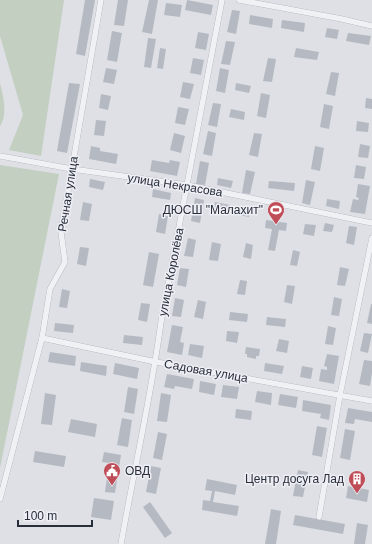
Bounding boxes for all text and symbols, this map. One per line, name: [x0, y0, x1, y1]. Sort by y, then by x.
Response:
street label: Речная улица: [55, 155, 81, 233]
street label: улица Некрасова: [127, 171, 224, 199]
sports icon: ДЮСШ "Малахит": [266, 200, 286, 225]
place label: ДЮСШ "Малахит": [163, 203, 263, 217]
street label: улица Королёва: [156, 226, 186, 317]
street label: Садовая улица: [163, 357, 249, 385]
public building icon: ОВД: [102, 461, 122, 486]
place label: ОВД: [125, 464, 150, 478]
building icon: Центр досуга Лад: [347, 469, 367, 494]
place label: Центр досуга Лад: [245, 472, 344, 486]
scale bar: [18, 502, 92, 528]
text: 100 m: [24, 509, 57, 523]

